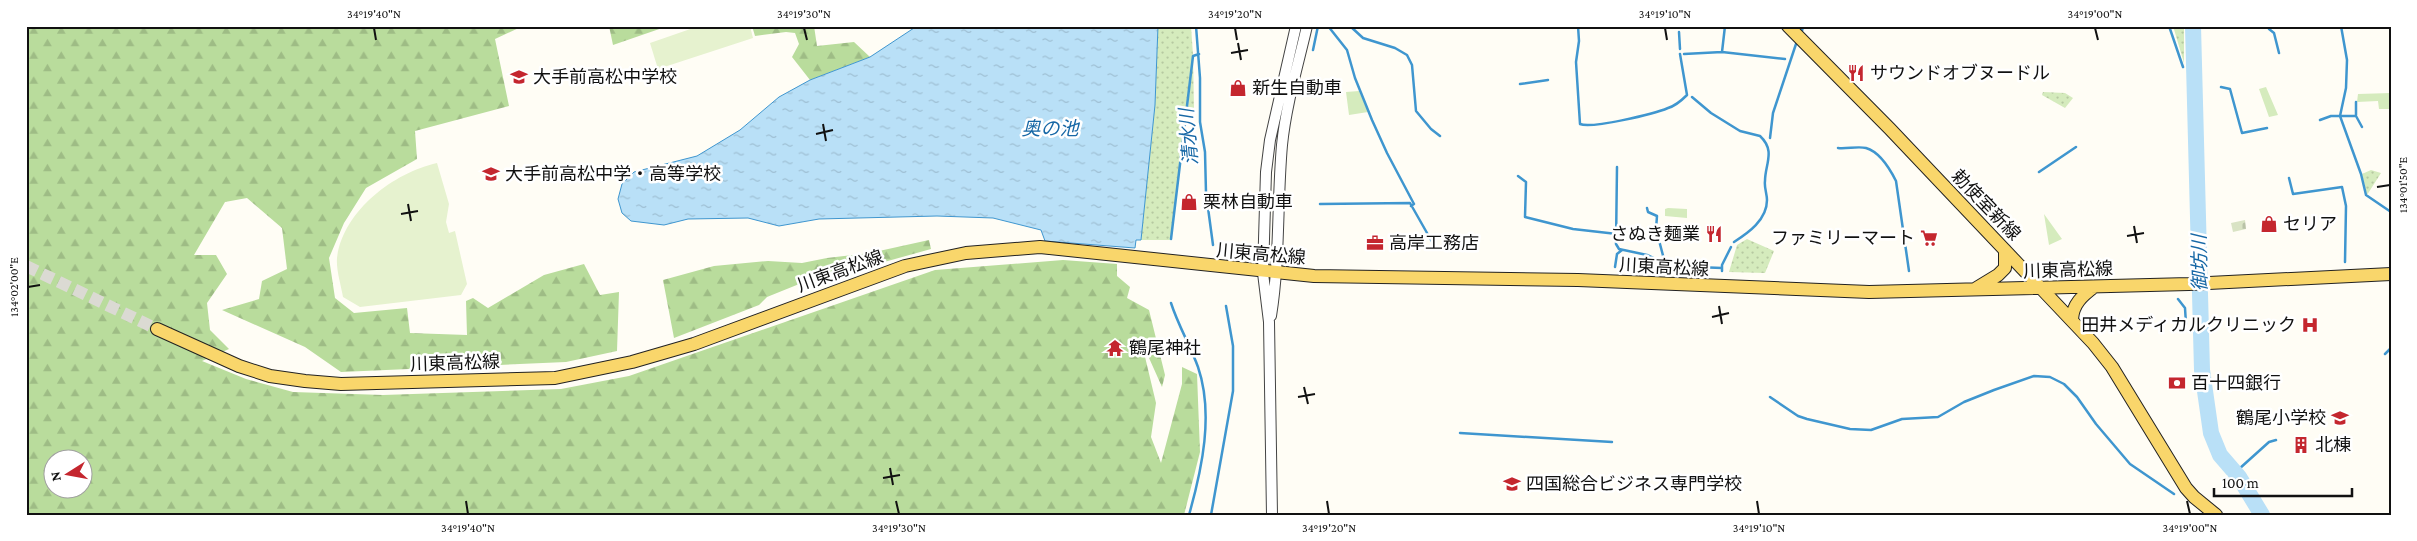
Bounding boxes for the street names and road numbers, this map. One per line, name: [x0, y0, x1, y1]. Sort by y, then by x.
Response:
street label: 勅使室新線: [1947, 165, 2024, 244]
street label: 川東高松線: [1215, 240, 1307, 268]
street label: 川東高松線: [794, 246, 886, 296]
street label: 川東高松線: [1619, 255, 1709, 279]
street label: 川東高松線: [2023, 258, 2113, 282]
street label: 川東高松線: [410, 351, 500, 375]

